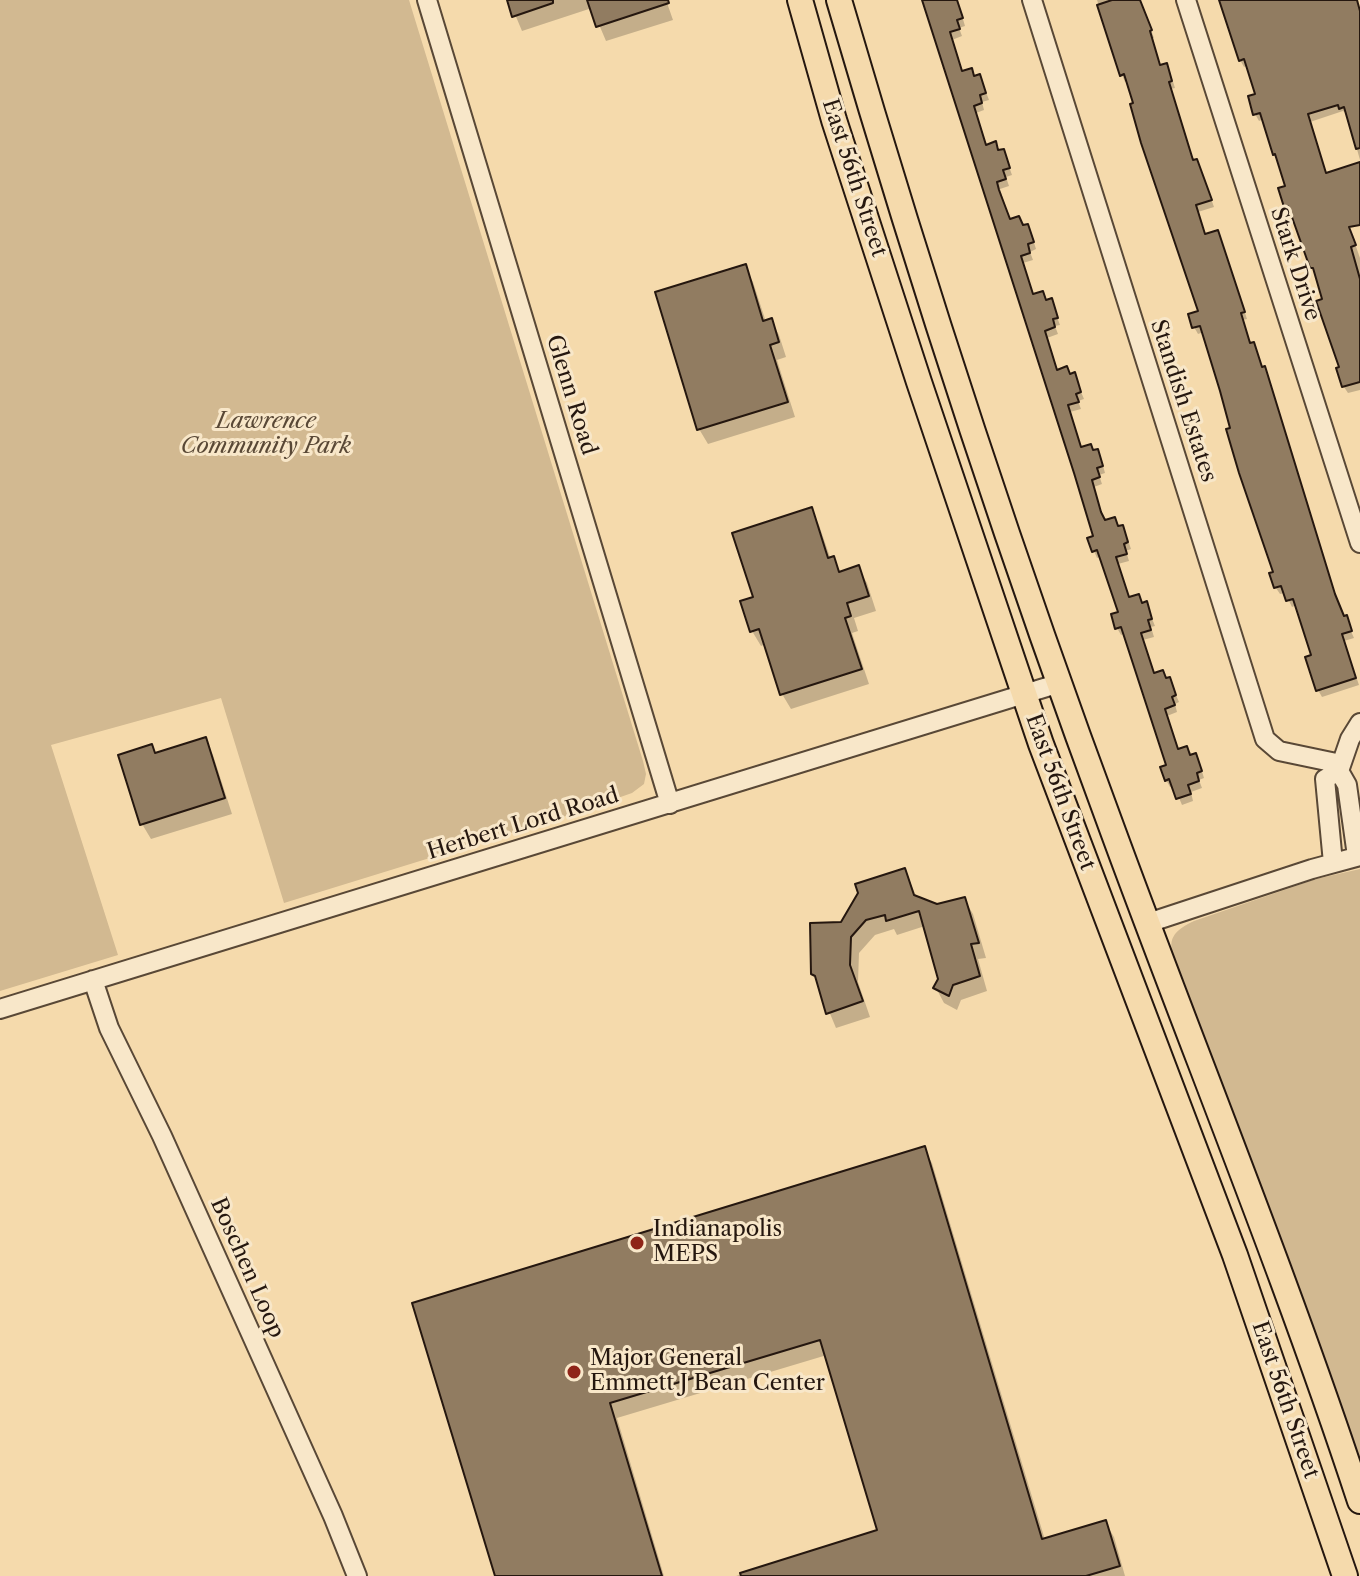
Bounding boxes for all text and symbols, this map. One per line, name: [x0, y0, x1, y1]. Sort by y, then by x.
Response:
street label: East 56th Street: [816, 96, 892, 260]
street label: Stark Drive: [1264, 204, 1326, 324]
street label: Standish Estates: [1144, 316, 1222, 486]
street label: Glenn Road: [540, 332, 602, 458]
park label: Lawrence Community Park: [181, 409, 351, 460]
street label: East 56th Street: [1019, 710, 1101, 874]
street label: Herbert Lord Road: [424, 782, 622, 866]
street label: Boschen Loop: [204, 1194, 290, 1342]
place label: Indianapolis MEPS: [653, 1217, 782, 1268]
marker: Indianapolis MEPS: [628, 1234, 646, 1252]
street label: East 56th Street: [1246, 1318, 1324, 1482]
place label: Major General Emmett J Bean Center: [590, 1346, 825, 1398]
marker: Major General Emmett J Bean Center: [565, 1363, 583, 1381]

